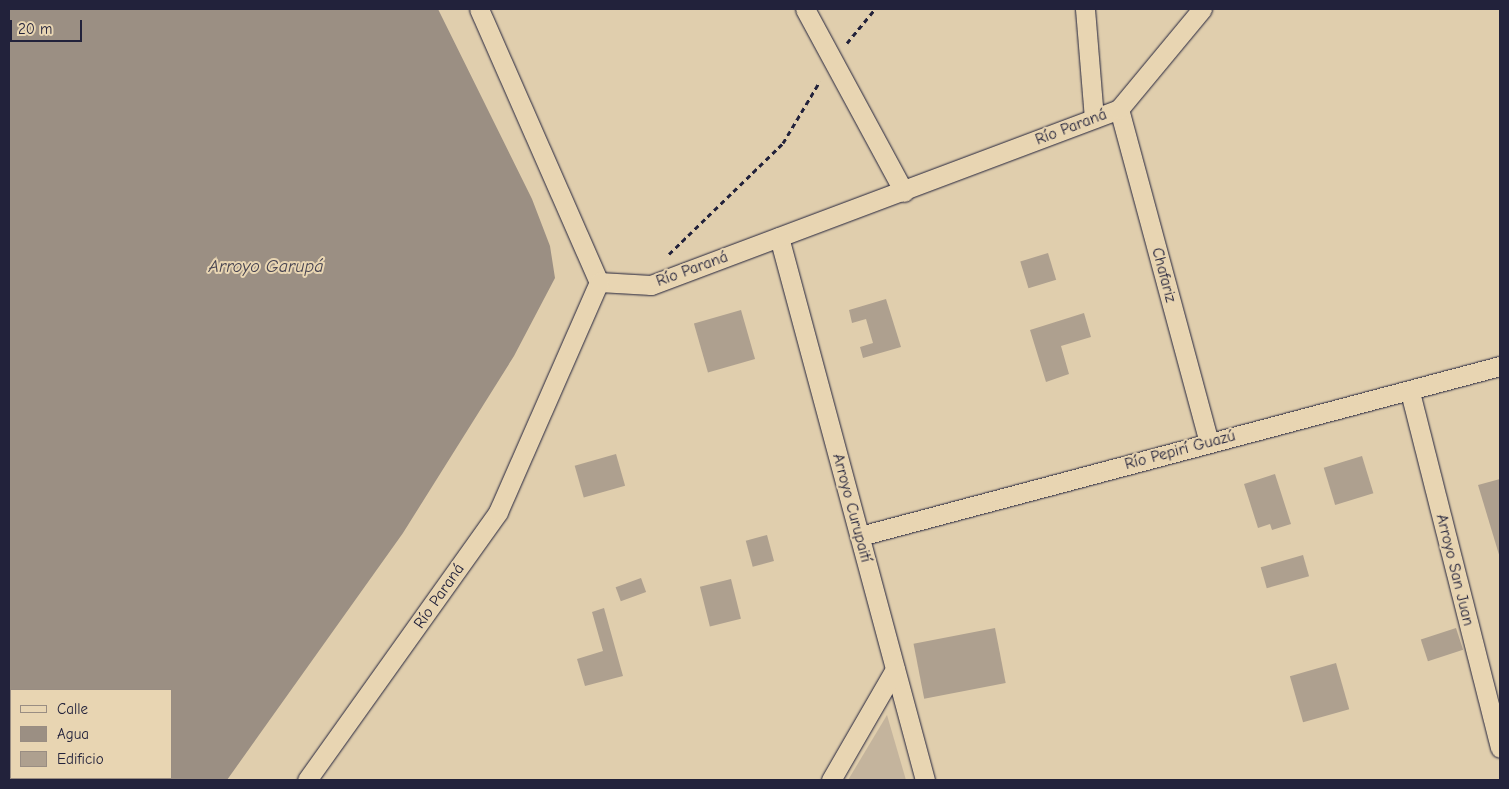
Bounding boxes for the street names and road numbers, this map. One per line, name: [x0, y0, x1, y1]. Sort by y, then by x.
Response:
street label: Río Paraná: [1033, 105, 1109, 149]
street label: Chafariz: [1147, 245, 1181, 305]
street label: Río Paraná: [654, 247, 730, 291]
street label: Río Pepirí Guazú: [1123, 426, 1237, 474]
street label: Arroyo Curupaití: [828, 451, 876, 565]
street label: Arroyo San Juan: [1432, 512, 1478, 628]
street label: Río Paraná: [410, 560, 468, 632]

